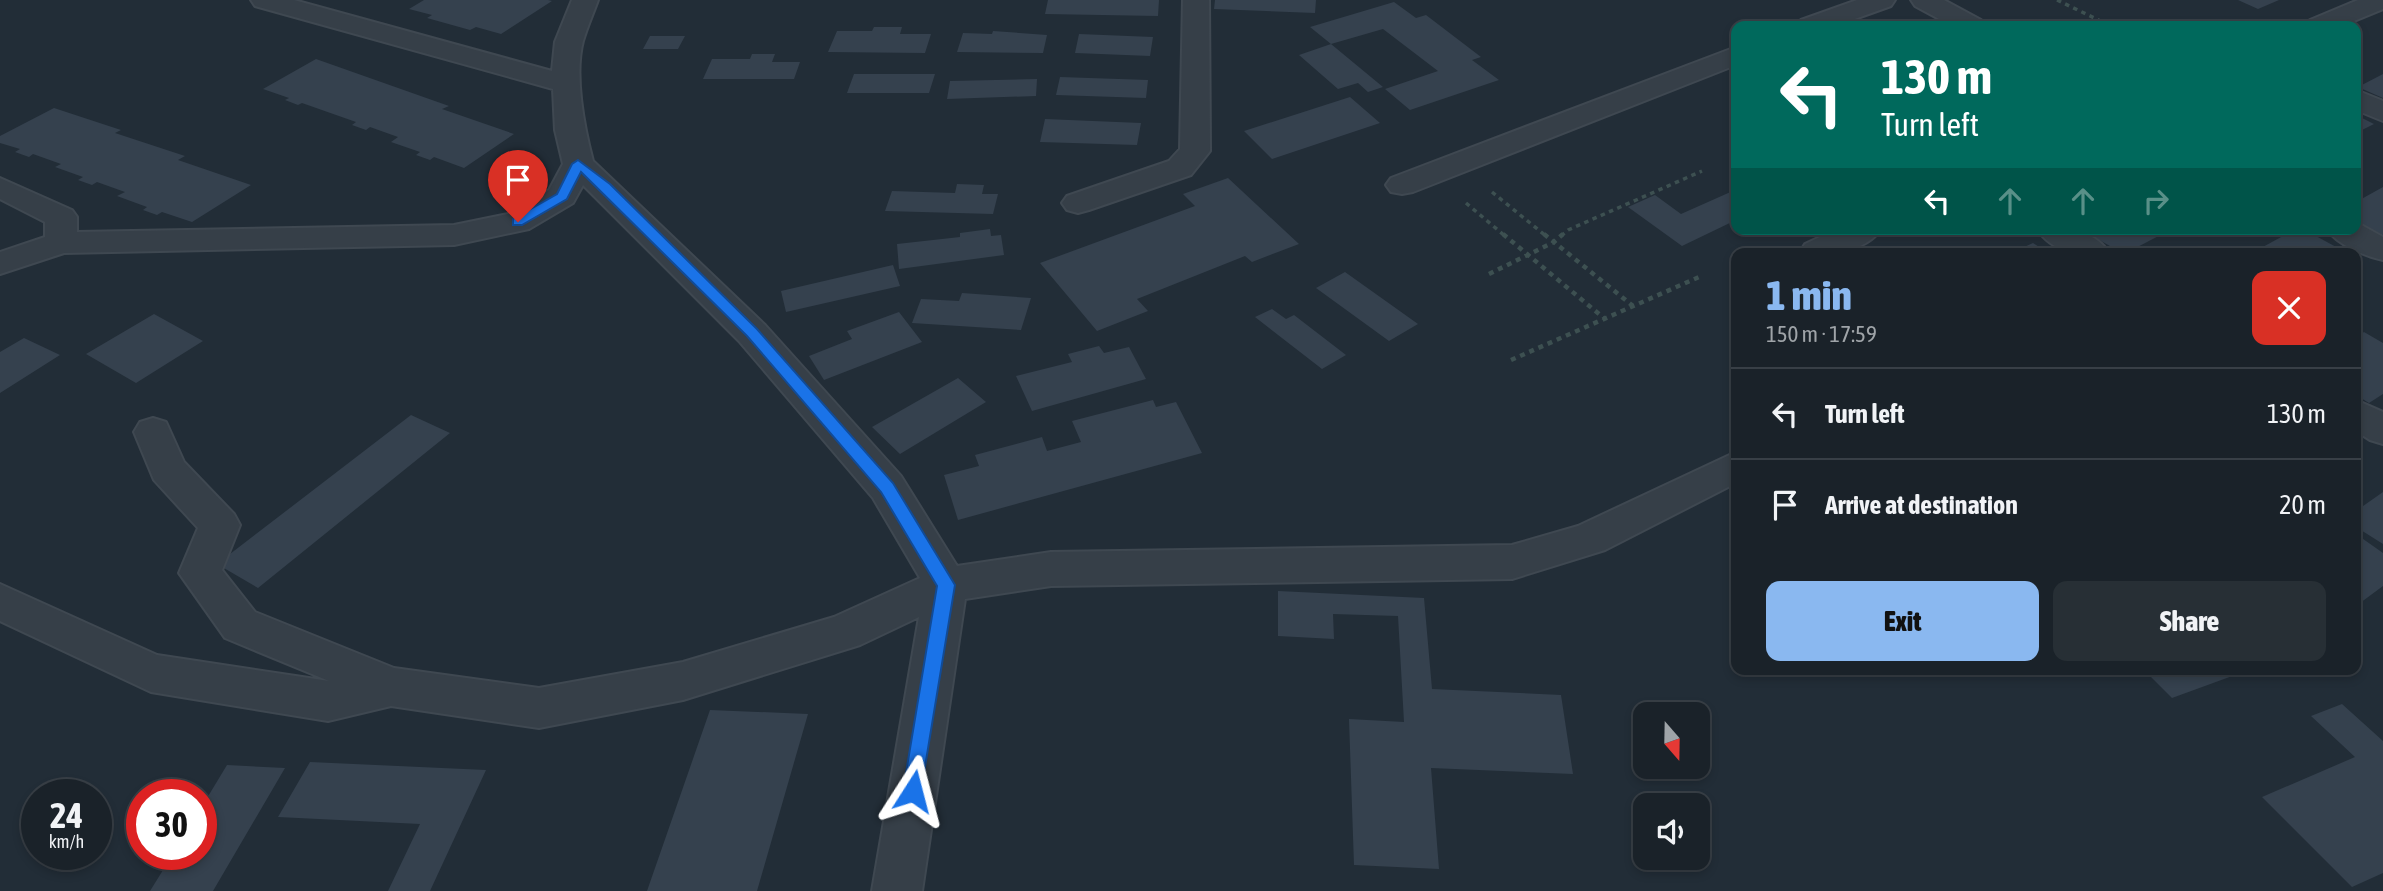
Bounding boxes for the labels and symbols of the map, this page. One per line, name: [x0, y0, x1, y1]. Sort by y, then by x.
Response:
pin: [488, 150, 548, 222]
north arrow: [1633, 702, 1710, 779]
position arrow: [876, 754, 950, 828]
speed limit sign: 30: [126, 779, 217, 870]

